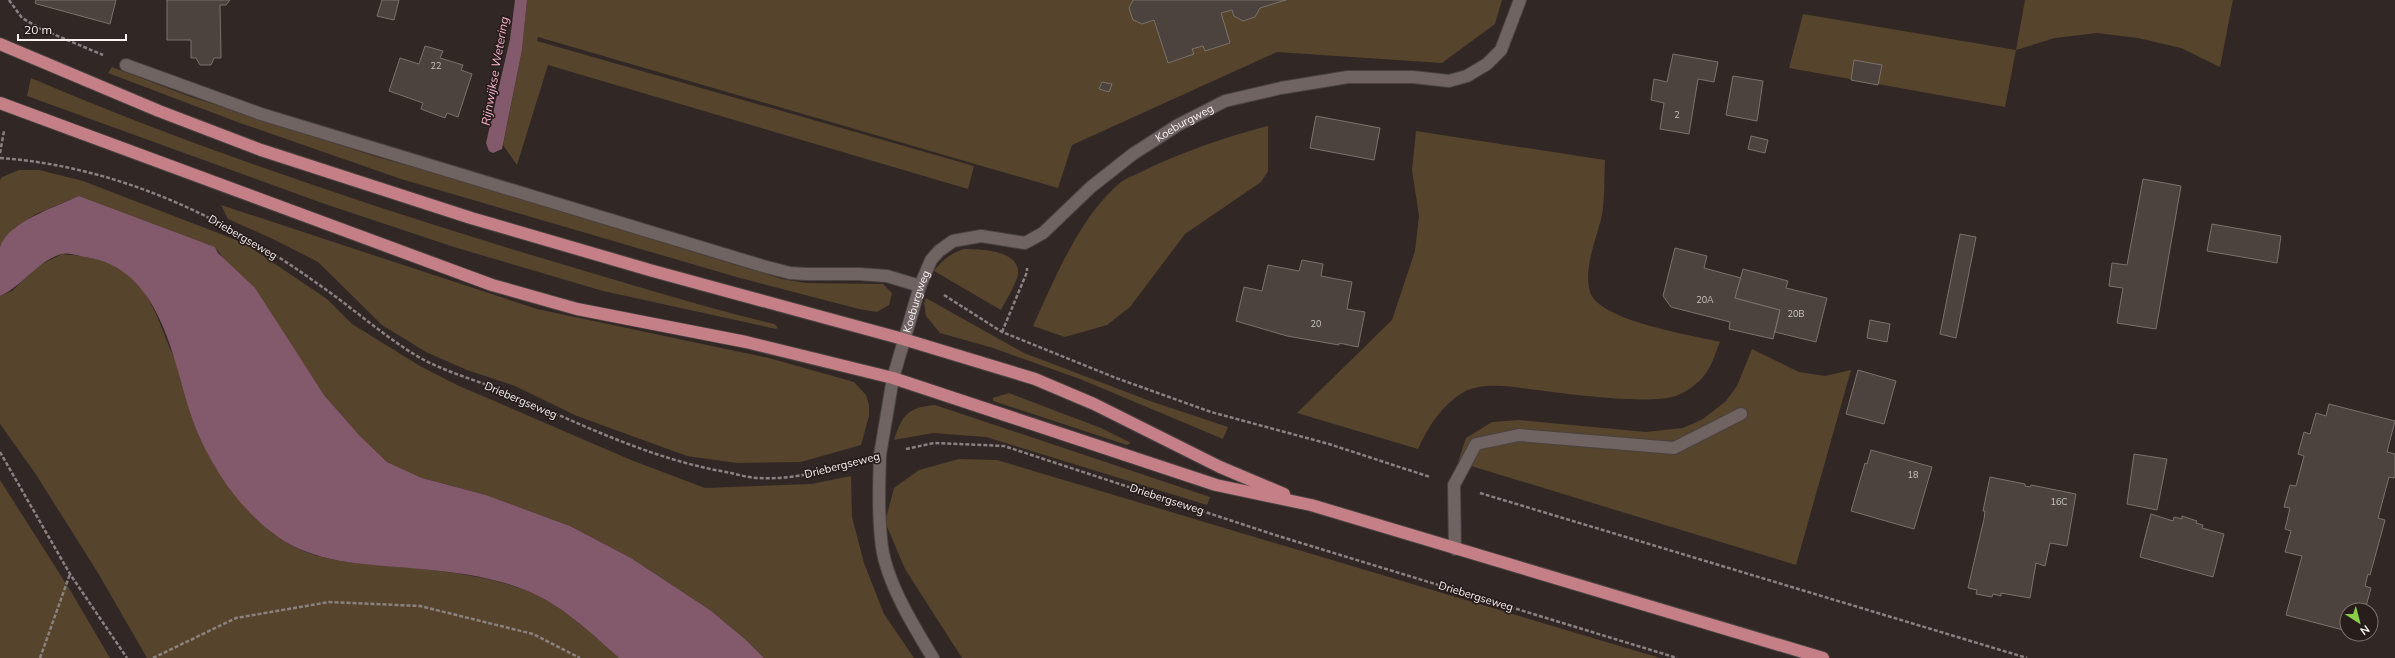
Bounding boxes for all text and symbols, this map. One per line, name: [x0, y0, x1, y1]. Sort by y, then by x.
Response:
water label: Rijnwijkse Wetering: [478, 15, 511, 126]
scale bar: [18, 16, 126, 42]
text: 20 m: [24, 22, 52, 37]
house number: 22: [431, 60, 441, 71]
street label: Koeburgweg: [1152, 101, 1216, 145]
house number: 2: [1674, 109, 1680, 120]
street label: Driebergseweg: [206, 212, 280, 262]
street label: Koeburgweg: [900, 268, 933, 334]
house number: 20A: [1696, 294, 1714, 305]
house number: 20B: [1788, 308, 1804, 319]
house number: 20: [1311, 318, 1321, 329]
street label: Driebergseweg: [483, 378, 559, 422]
street label: Driebergseweg: [803, 449, 881, 481]
house number: 18: [1908, 469, 1918, 480]
street label: Driebergseweg: [1128, 480, 1206, 518]
house number: 16C: [2051, 496, 2067, 507]
street label: Driebergseweg: [1437, 578, 1515, 614]
north arrow: [2339, 602, 2379, 642]
text: N: [2357, 622, 2372, 638]

